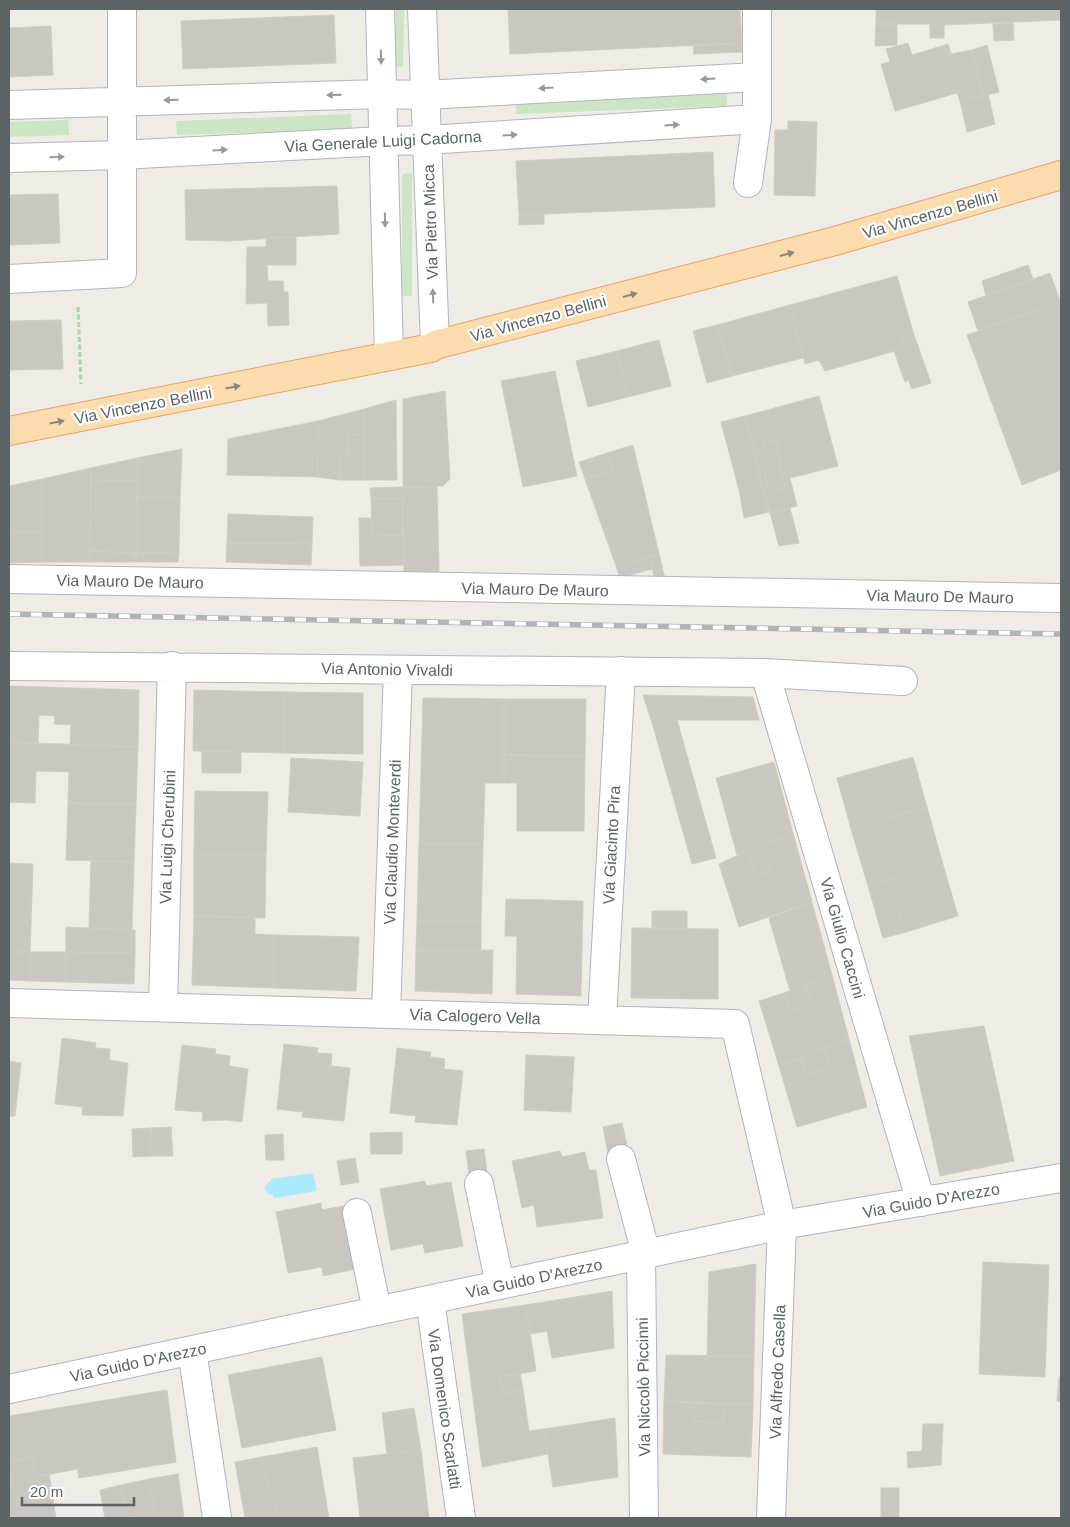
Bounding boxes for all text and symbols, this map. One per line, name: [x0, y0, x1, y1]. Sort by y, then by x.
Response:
one-way arrow: [378, 50, 386, 66]
one-way arrow: [700, 76, 716, 84]
one-way arrow: [538, 85, 554, 93]
one-way arrow: [325, 92, 341, 100]
one-way arrow: [163, 96, 179, 104]
one-way arrow: [665, 120, 681, 128]
street label: Via Generale Luigi Cadorna: [284, 128, 482, 155]
one-way arrow: [502, 131, 518, 139]
one-way arrow: [212, 145, 228, 153]
one-way arrow: [50, 152, 66, 160]
street label: Via Pietro Micca: [420, 164, 441, 280]
street label: Via Vincenzo Bellini: [861, 187, 1000, 242]
one-way arrow: [382, 212, 390, 228]
one-way arrow: [779, 249, 794, 257]
one-way arrow: [428, 288, 436, 304]
one-way arrow: [622, 290, 637, 298]
street label: Via Vincenzo Bellini: [468, 292, 608, 345]
one-way arrow: [226, 383, 241, 391]
street label: Via Vincenzo Bellini: [73, 384, 213, 427]
one-way arrow: [49, 418, 64, 426]
street label: Via Mauro De Mauro: [56, 572, 204, 591]
street label: Via Mauro De Mauro: [461, 580, 609, 599]
street label: Via Mauro De Mauro: [866, 587, 1014, 606]
street label: Via Antonio Vivaldi: [321, 660, 453, 679]
street label: Via Claudio Monteverdi: [381, 759, 404, 925]
street label: Via Luigi Cherubini: [157, 770, 178, 904]
street label: Via Giacinto Pira: [600, 785, 623, 905]
street label: Via Giulio Caccini: [817, 876, 868, 1001]
street label: Via Calogero Vella: [409, 1006, 541, 1027]
street label: Via Guido D'Arezzo: [861, 1180, 1001, 1221]
street label: Via Guido D'Arezzo: [464, 1256, 604, 1301]
street label: Via Alfredo Casella: [767, 1304, 788, 1440]
street label: Via Niccolò Piccinni: [634, 1317, 653, 1457]
street label: Via Domenico Scarlatti: [425, 1328, 464, 1490]
street label: Via Guido D'Arezzo: [68, 1340, 208, 1385]
scale bar: [22, 1474, 135, 1506]
text: 20 m: [30, 1483, 63, 1500]

